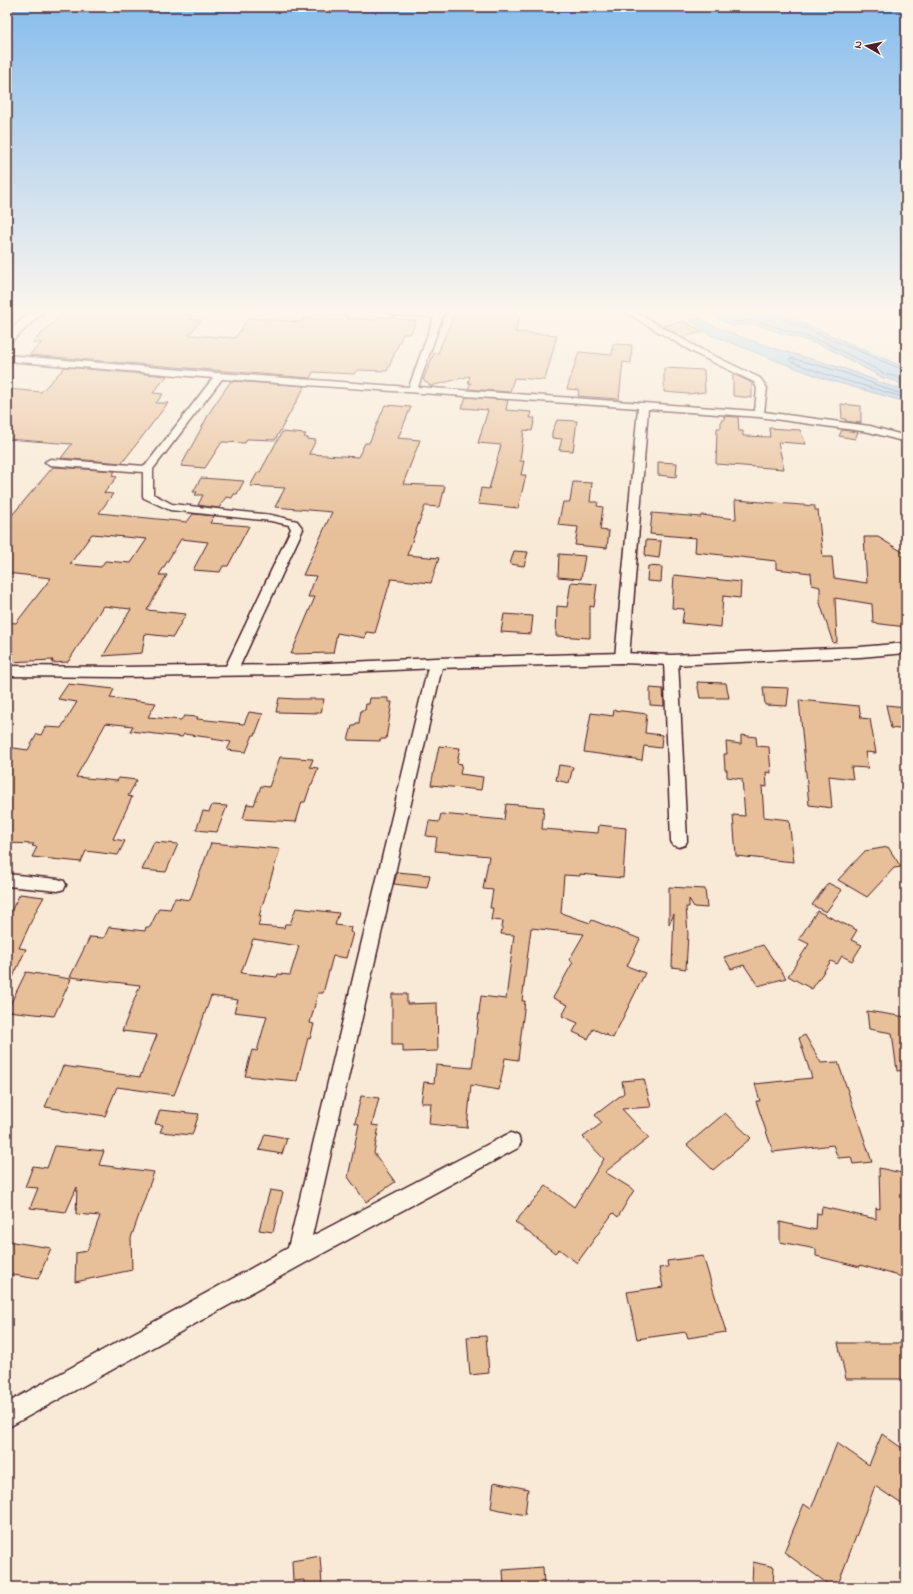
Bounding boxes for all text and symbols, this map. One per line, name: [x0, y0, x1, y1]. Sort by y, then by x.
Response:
north arrow: [847, 26, 887, 66]
text: N: [850, 40, 867, 50]

